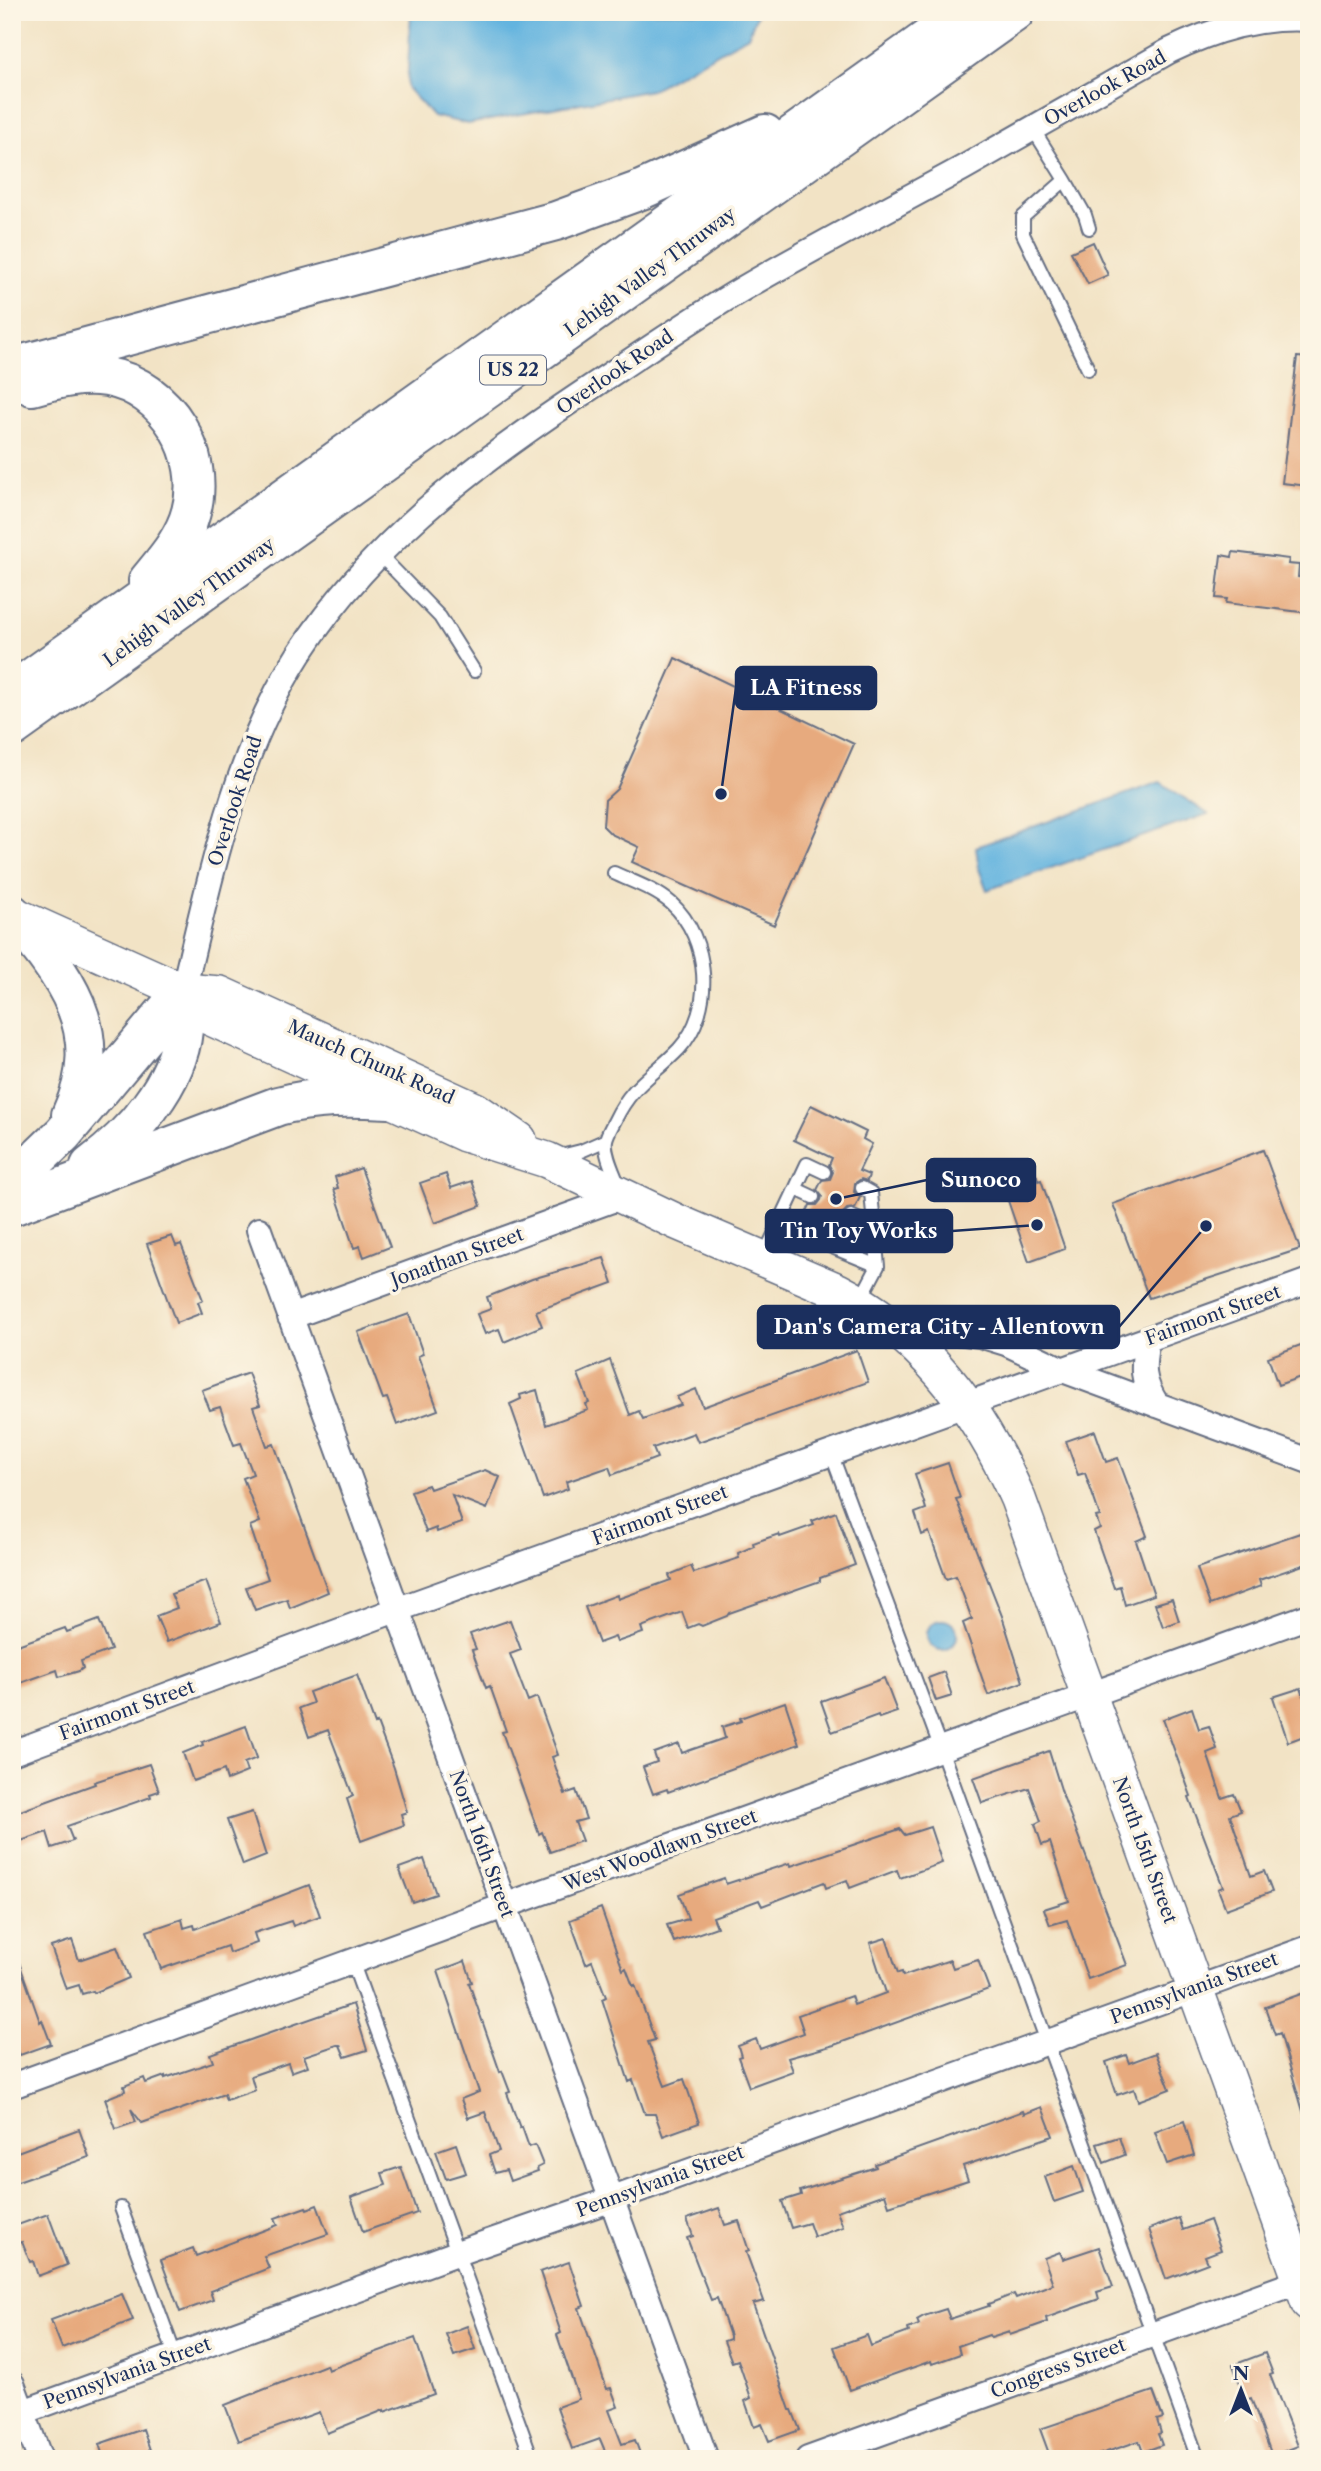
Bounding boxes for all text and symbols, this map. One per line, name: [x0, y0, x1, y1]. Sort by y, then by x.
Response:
street label: Overlook Road: [1040, 45, 1170, 131]
street label: Lehigh Valley Thruway: [560, 202, 740, 342]
street label: Overlook Road: [552, 324, 678, 419]
road number: US 22: [480, 356, 546, 384]
street label: Lehigh Valley Thruway: [99, 532, 279, 672]
callout: LA Fitness: [736, 667, 876, 709]
text: LA Fitness: [750, 675, 862, 700]
street label: Overlook Road: [203, 732, 267, 869]
street label: Mauch Chunk Road: [284, 1015, 459, 1109]
callout: Sunoco: [927, 1159, 1035, 1201]
text: Sunoco: [941, 1167, 1021, 1192]
callout: Tin Toy Works: [766, 1210, 952, 1252]
text: Tin Toy Works: [781, 1218, 937, 1243]
street label: Jonathan Street: [385, 1222, 527, 1293]
street label: Fairmont Street: [1142, 1280, 1284, 1350]
callout: Dan's Camera City - Allentown: [758, 1306, 1119, 1348]
text: Dan's Camera City - Allentown: [773, 1314, 1105, 1339]
street label: Fairmont Street: [589, 1480, 731, 1550]
street label: Fairmont Street: [56, 1675, 198, 1745]
street label: North 16th Street: [445, 1767, 519, 1921]
street label: North 15th Street: [1108, 1774, 1182, 1927]
street label: West Woodlawn Street: [559, 1804, 760, 1896]
street label: Pennsylvania Street: [1107, 1947, 1281, 2029]
street label: Pennsylvania Street: [573, 2140, 747, 2222]
street label: Pennsylvania Street: [40, 2332, 214, 2414]
street label: Congress Street: [987, 2333, 1129, 2403]
north arrow: [1206, 2356, 1276, 2426]
text: N: [1233, 2362, 1249, 2385]

